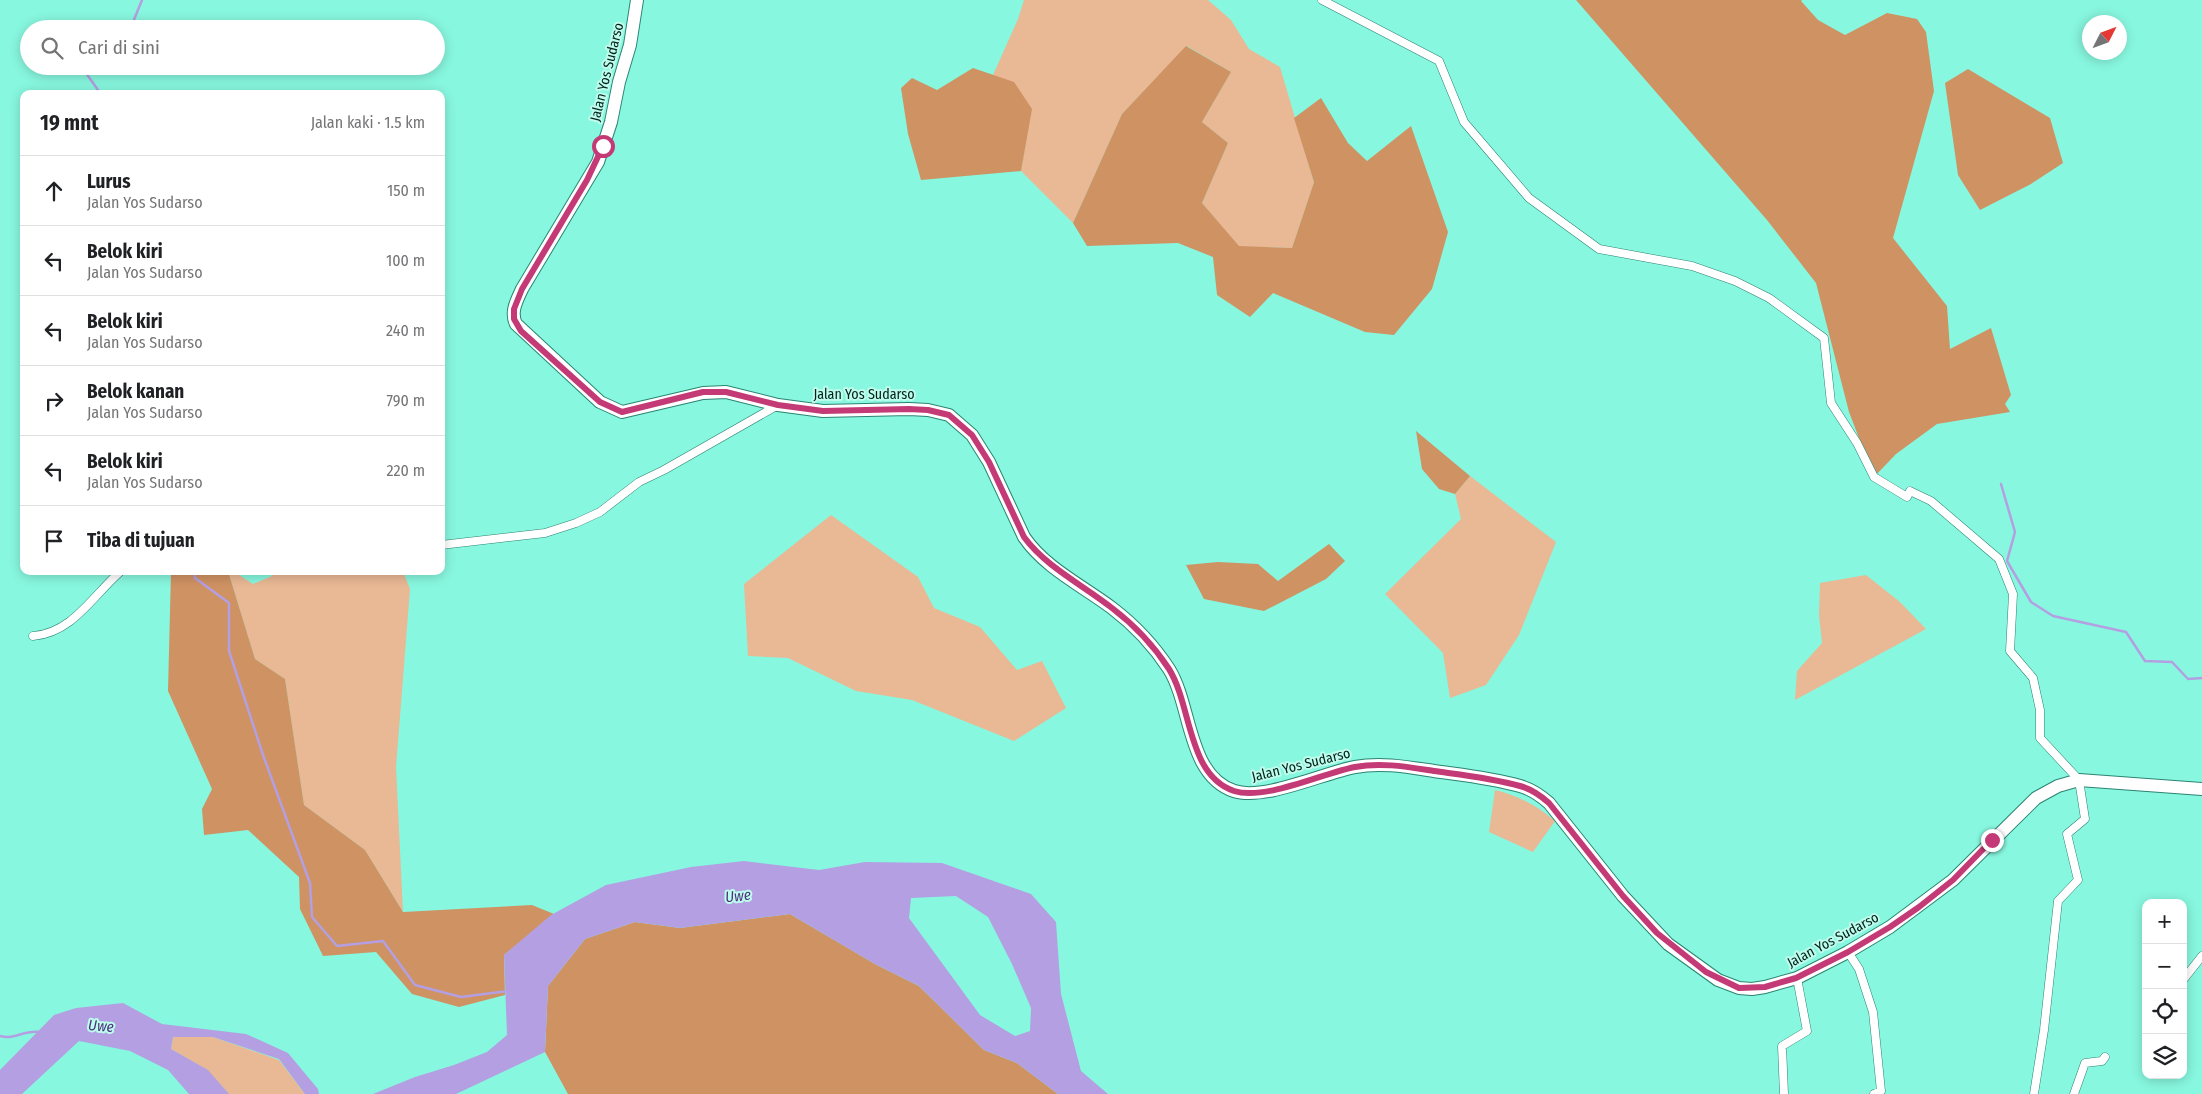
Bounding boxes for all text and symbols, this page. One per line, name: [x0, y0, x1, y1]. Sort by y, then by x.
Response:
north arrow: [2082, 15, 2127, 60]
search box: [20, 20, 445, 75]
street label: Jalan Yos Sudarso: [587, 21, 627, 123]
icon: search: [38, 34, 66, 62]
text: Cari di sini: [78, 36, 160, 59]
text: 19 mnt: [40, 110, 99, 136]
text: Jalan kaki · 1.5 km: [311, 113, 425, 132]
route start: [592, 135, 615, 158]
text: Lurus: [87, 170, 131, 193]
icon: ahead: [40, 177, 68, 205]
text: 150 m: [387, 181, 425, 200]
text: Jalan Yos Sudarso: [87, 193, 203, 212]
text: Belok kiri: [87, 240, 163, 263]
icon: left: [40, 247, 68, 275]
text: 100 m: [386, 251, 425, 270]
text: Jalan Yos Sudarso: [87, 263, 203, 282]
text: Belok kiri: [87, 310, 163, 333]
icon: left: [40, 317, 68, 345]
text: 240 m: [386, 321, 425, 340]
text: Jalan Yos Sudarso: [87, 333, 203, 352]
text: Belok kanan: [87, 380, 184, 403]
street label: Jalan Yos Sudarso: [813, 386, 915, 403]
icon: right: [40, 387, 68, 415]
text: 790 m: [387, 391, 425, 410]
text: Jalan Yos Sudarso: [87, 403, 203, 422]
text: Belok kiri: [87, 450, 163, 473]
icon: left: [40, 457, 68, 485]
text: 220 m: [386, 461, 425, 480]
text: Jalan Yos Sudarso: [87, 473, 203, 492]
icon: arrive: [40, 527, 68, 555]
text: Tiba di tujuan: [87, 529, 195, 552]
street label: Jalan Yos Sudarso: [1250, 745, 1352, 785]
route end: [1981, 829, 2004, 852]
water label: Uwe: [724, 886, 752, 906]
map controls: [2142, 899, 2187, 1079]
button: +: [2142, 899, 2187, 944]
street label: Jalan Yos Sudarso: [1784, 909, 1882, 971]
button: −: [2142, 944, 2187, 989]
button: locate: [2142, 989, 2187, 1034]
water label: Uwe: [88, 1016, 114, 1036]
button: layers: [2142, 1034, 2187, 1079]

